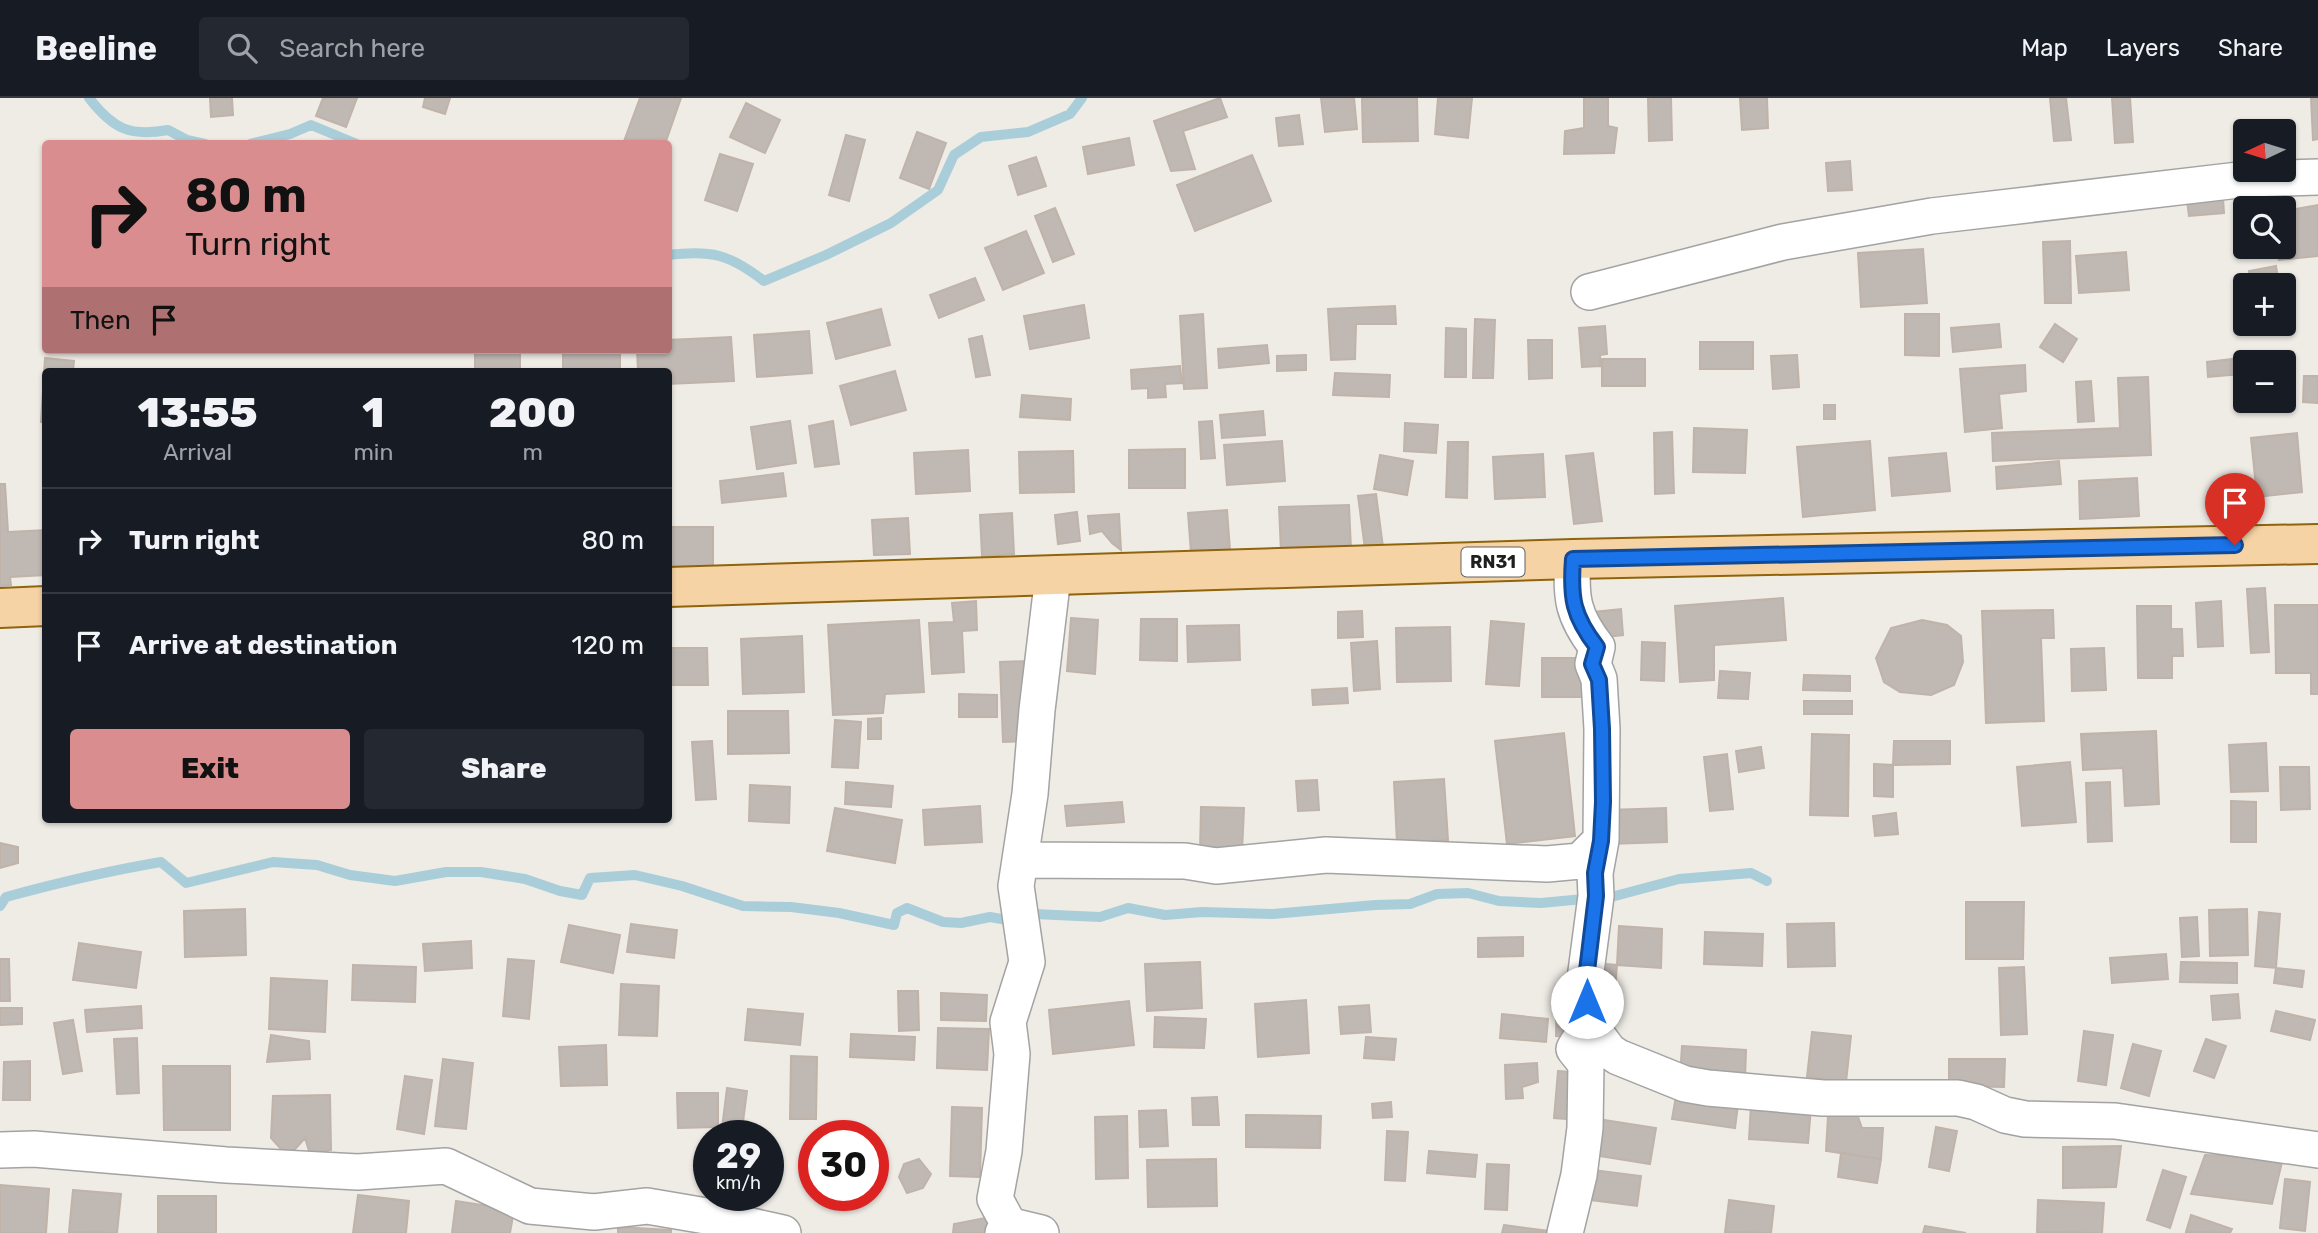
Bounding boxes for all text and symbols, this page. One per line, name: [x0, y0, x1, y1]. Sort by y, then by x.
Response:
search box: [199, 17, 689, 80]
text: Beeline: [35, 29, 157, 68]
icon: search: [223, 29, 261, 67]
text: Search here: [279, 33, 425, 64]
text: Map: [2021, 34, 2068, 62]
text: Layers: [2106, 34, 2180, 62]
text: Share: [2218, 34, 2283, 62]
north arrow: [2233, 119, 2296, 182]
map controls: [2233, 119, 2296, 413]
text: 80 m: [185, 166, 307, 224]
icon: right: [70, 168, 161, 259]
button: search: [2233, 196, 2296, 259]
text: Turn right: [185, 225, 330, 263]
button: +: [2233, 273, 2296, 336]
icon: arrive: [145, 301, 183, 339]
text: Then: [70, 305, 131, 336]
button: −: [2233, 350, 2296, 413]
text: 13:55: [138, 388, 258, 438]
text: 1: [362, 388, 384, 438]
text: 200: [489, 388, 576, 438]
text: Arrival: [163, 438, 232, 466]
text: min: [353, 438, 393, 466]
text: m: [522, 438, 543, 466]
pin: [2205, 473, 2265, 545]
icon: arrive: [2216, 484, 2254, 522]
icon: right: [70, 522, 108, 560]
text: Turn right: [129, 525, 259, 556]
text: 80 m: [581, 525, 644, 556]
road number: RN31: [1462, 548, 1524, 576]
icon: arrive: [70, 627, 108, 665]
text: Arrive at destination: [129, 630, 397, 661]
text: 120 m: [572, 630, 644, 661]
button: Exit: [70, 729, 350, 809]
button: Share: [364, 729, 644, 809]
position arrow: [1550, 965, 1624, 1039]
speed limit sign: 30: [798, 1120, 889, 1211]
text: 29: [716, 1135, 761, 1177]
text: km/h: [716, 1172, 761, 1194]

